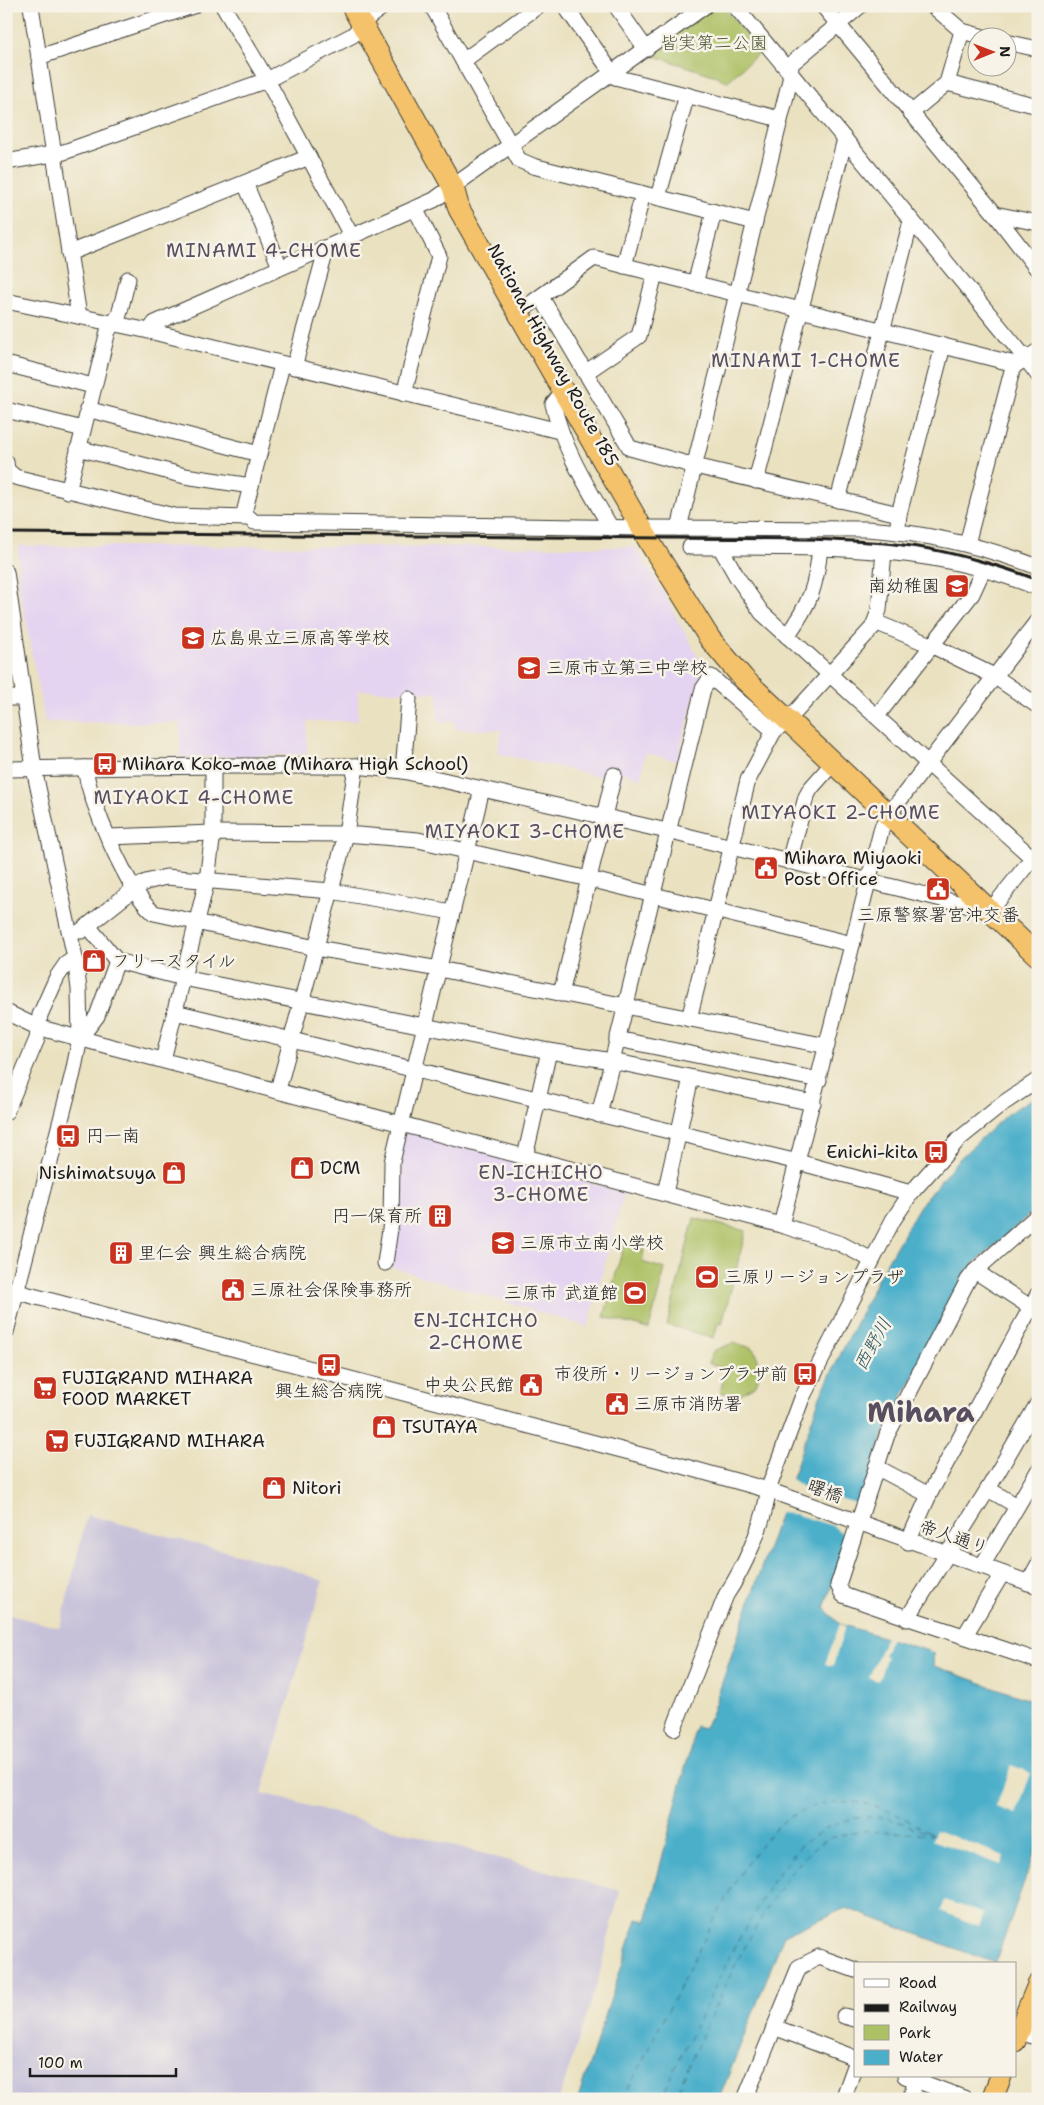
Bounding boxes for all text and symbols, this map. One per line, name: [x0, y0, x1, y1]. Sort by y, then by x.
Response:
north arrow: [966, 28, 1016, 78]
park label: 皆実第二公園: [660, 31, 768, 55]
text: N: [996, 46, 1014, 57]
district label: MINAMI 4-CHOME: [166, 238, 362, 263]
street label: National Highway Route 185: [482, 239, 624, 471]
district label: MINAMI 1-CHOME: [711, 348, 901, 373]
school or university icon: 南幼稚園: [944, 573, 970, 599]
place label: 南幼稚園: [868, 574, 940, 598]
school or university icon: 広島県立三原高等学校: [180, 625, 206, 651]
place label: 広島県立三原高等学校: [210, 626, 390, 650]
school or university icon: 三原市立第三中学校: [516, 655, 542, 681]
place label: 三原市立第三中学校: [546, 656, 708, 680]
bus stop icon: Mihara Koko-mae (Mihara High School): [92, 751, 118, 777]
place label: Mihara Koko-mae (Mihara High School): [122, 752, 468, 776]
district label: MIYAOKI 4-CHOME: [94, 785, 294, 810]
district label: MIYAOKI 2-CHOME: [741, 800, 941, 825]
district label: MIYAOKI 3-CHOME: [425, 819, 625, 844]
place label: Mihara Miyaoki Post Office: [784, 846, 922, 891]
public building icon: Mihara Miyaoki Post Office: [753, 855, 779, 881]
public building icon: 三原警察署宮沖交番: [925, 876, 951, 902]
place label: 三原警察署宮沖交番: [857, 903, 1019, 927]
shop icon: フリースタイル: [81, 948, 107, 974]
place label: フリースタイル: [112, 949, 235, 973]
bus stop icon: 円一南: [55, 1123, 81, 1149]
place label: 円一南: [86, 1124, 140, 1148]
bus stop icon: Enichi-kita: [923, 1139, 949, 1165]
place label: Enichi-kita: [826, 1140, 918, 1164]
shop icon: DCM: [289, 1155, 315, 1181]
place label: DCM: [320, 1156, 360, 1180]
shop icon: Nishimatsuya: [161, 1160, 187, 1186]
district label: EN-ICHICHO 3-CHOME: [478, 1160, 604, 1207]
place label: Nishimatsuya: [39, 1161, 156, 1185]
building icon: 円一保育所: [427, 1203, 453, 1229]
place label: 円一保育所: [332, 1204, 422, 1228]
school or university icon: 三原市立南小学校: [490, 1230, 516, 1256]
place label: 三原市立南小学校: [520, 1231, 664, 1255]
building icon: 里仁会 興生総合病院: [108, 1240, 134, 1266]
place label: 里仁会 興生総合病院: [138, 1241, 306, 1265]
sports icon: 三原リージョンプラザ: [694, 1264, 720, 1290]
place label: 三原リージョンプラザ: [724, 1265, 904, 1289]
public building icon: 三原社会保険事務所: [220, 1277, 246, 1303]
place label: 三原社会保険事務所: [250, 1278, 412, 1302]
sports icon: 三原市 武道館: [622, 1280, 648, 1306]
place label: 三原市 武道館: [504, 1281, 618, 1305]
district label: EN-ICHICHO 2-CHOME: [413, 1308, 539, 1355]
water label: 西野川: [848, 1313, 897, 1375]
bus stop icon: 興生総合病院: [316, 1352, 342, 1378]
bus stop icon: 市役所・リージョンプラザ前: [792, 1361, 818, 1387]
place label: 市役所・リージョンプラザ前: [554, 1362, 788, 1386]
place label: FUJIGRAND MIHARA FOOD MARKET: [62, 1366, 253, 1411]
public building icon: 中央公民館: [518, 1372, 544, 1398]
place label: 中央公民館: [424, 1373, 514, 1397]
supermarket icon: FUJIGRAND MIHARA FOOD MARKET: [32, 1375, 58, 1401]
place label: 興生総合病院: [275, 1379, 383, 1403]
public building icon: 三原市消防署: [604, 1391, 630, 1417]
place label: 三原市消防署: [634, 1392, 742, 1416]
district label: Mihara: [867, 1393, 975, 1431]
shop icon: TSUTAYA: [371, 1414, 397, 1440]
place label: TSUTAYA: [402, 1415, 478, 1439]
supermarket icon: FUJIGRAND MIHARA: [44, 1428, 70, 1454]
place label: FUJIGRAND MIHARA: [74, 1429, 265, 1453]
street label: 曙橋: [804, 1474, 846, 1508]
shop icon: Nitori: [261, 1475, 287, 1501]
place label: Nitori: [292, 1476, 342, 1500]
street label: 帝人通り: [916, 1514, 992, 1560]
legend: [854, 1962, 1016, 2078]
text: Road: [899, 1973, 937, 1993]
text: Railway: [899, 1997, 957, 2017]
text: Park: [899, 2023, 931, 2043]
scale bar: [30, 2045, 176, 2077]
text: Water: [899, 2047, 943, 2067]
text: 100 m: [38, 2053, 83, 2073]

